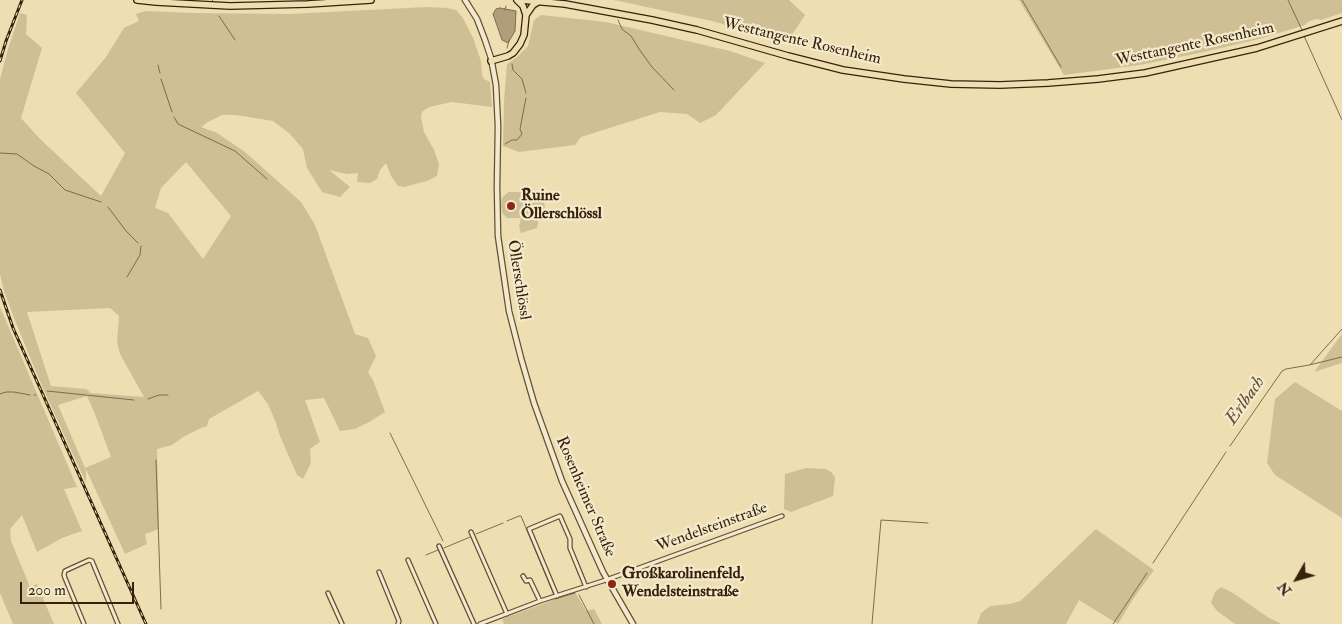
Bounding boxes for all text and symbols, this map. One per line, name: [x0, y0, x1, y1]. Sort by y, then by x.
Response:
street label: Westtangente Rosenheim: [721, 14, 883, 70]
street label: Westtangente Rosenheim: [1114, 19, 1276, 71]
place label: Ruine Öllerschlössl: [521, 187, 602, 225]
marker: Ruine Öllerschlössl: [505, 200, 517, 212]
street label: Öllerschlössl: [502, 239, 534, 321]
water label: Erlbach: [1222, 373, 1270, 429]
street label: Rosenheimer Straße: [551, 434, 619, 560]
street label: Wendelsteinstraße: [654, 499, 770, 557]
north arrow: [1272, 554, 1322, 604]
place label: Großkarolinenfeld, Wendelsteinstraße: [622, 565, 744, 603]
scale bar: [22, 572, 136, 604]
marker: Großkarolinenfeld, Wendelsteinstraße: [606, 578, 618, 590]
text: N: [1274, 578, 1295, 599]
text: 200 m: [28, 581, 66, 600]

